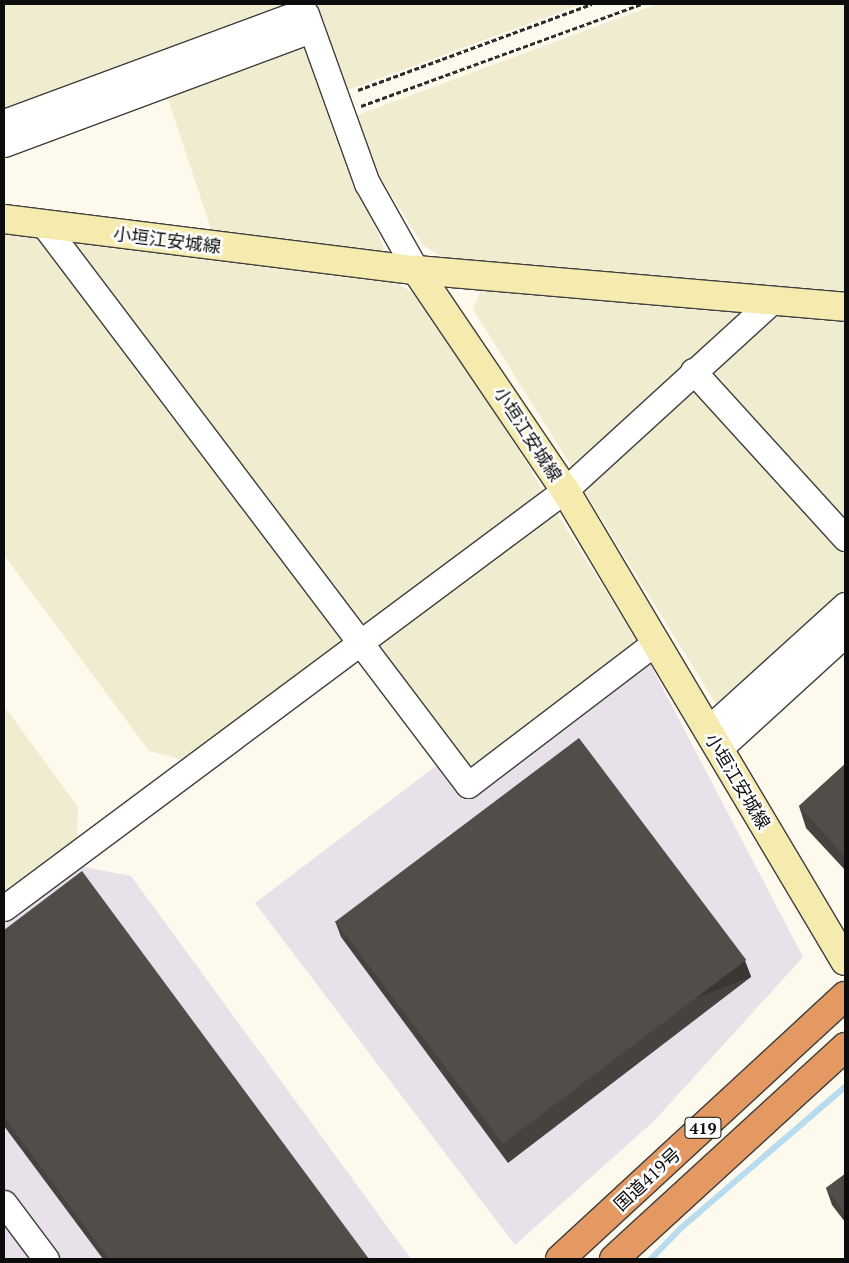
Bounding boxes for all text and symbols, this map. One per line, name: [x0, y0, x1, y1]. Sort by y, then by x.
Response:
street label: 小垣江安城線: [112, 223, 222, 257]
street label: 小垣江安城線: [490, 383, 566, 485]
street label: 小垣江安城線: [701, 729, 775, 833]
road number: 419: [684, 1114, 722, 1142]
street label: 国道419号: [609, 1143, 685, 1215]

